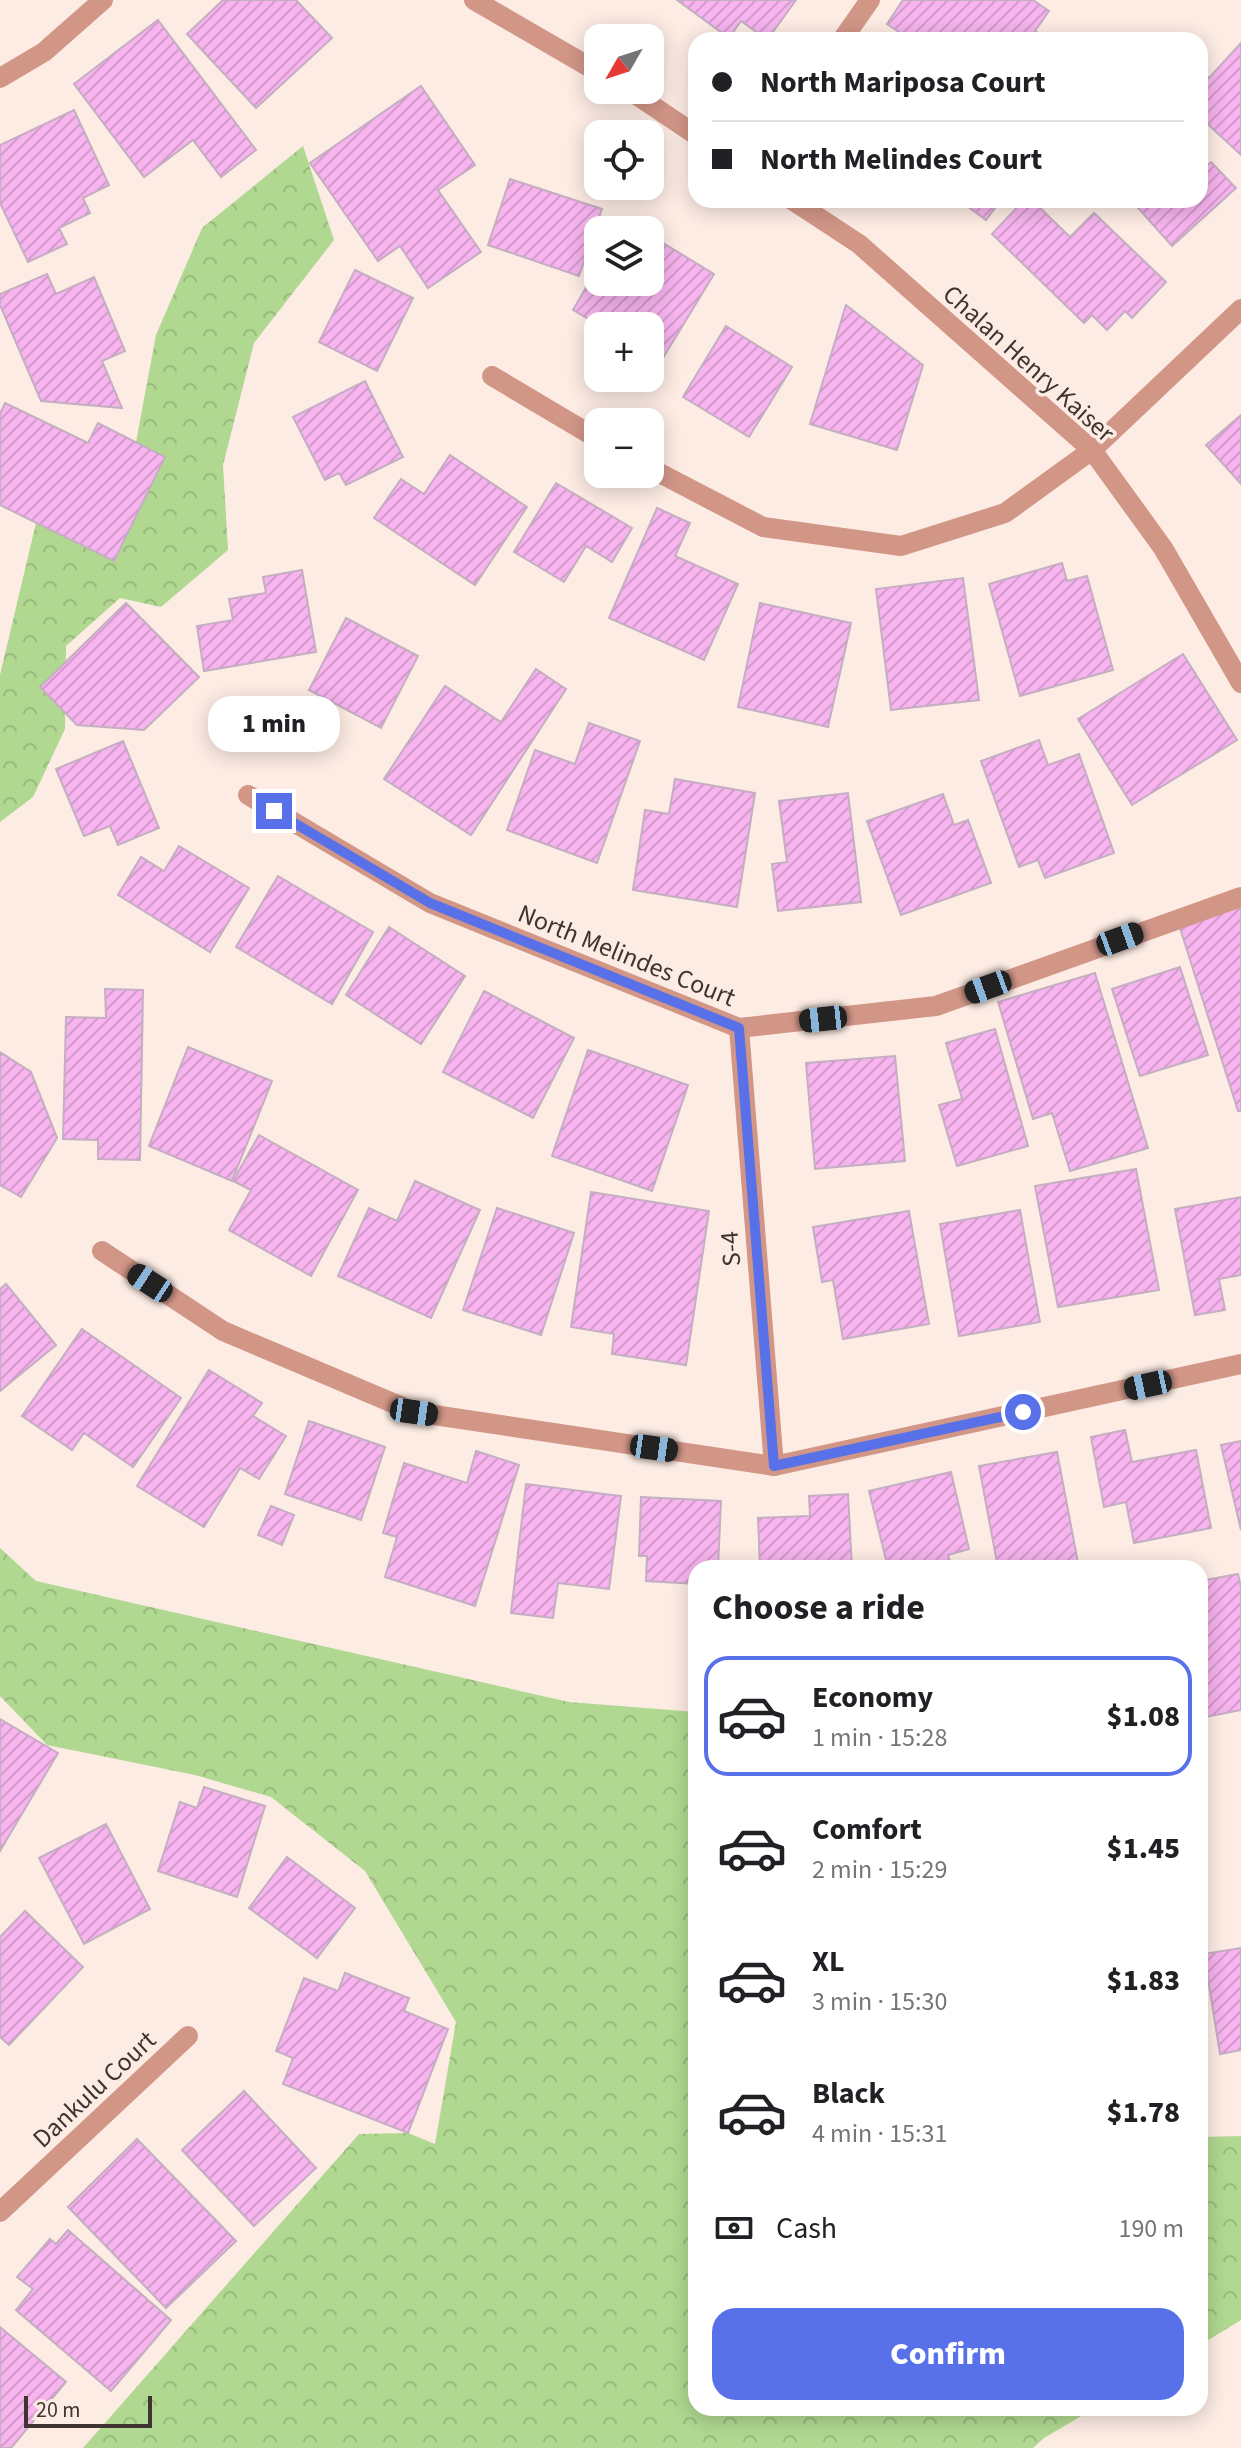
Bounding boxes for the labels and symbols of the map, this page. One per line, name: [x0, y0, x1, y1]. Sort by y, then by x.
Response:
north arrow: [584, 24, 664, 104]
street label: Chalan Henry Kaiser: [935, 276, 1123, 451]
callout: 1 min: [208, 695, 340, 751]
route end: [256, 793, 292, 829]
street label: North Melindes Court: [513, 895, 741, 1016]
car: [1093, 920, 1147, 958]
car: [961, 968, 1015, 1006]
car: [798, 1005, 848, 1033]
street label: S-4: [711, 1230, 750, 1268]
car: [123, 1260, 177, 1306]
car: [1122, 1368, 1174, 1402]
route start: [1005, 1394, 1041, 1430]
car: [389, 1397, 439, 1427]
car: [629, 1433, 679, 1463]
street label: Dankulu Court: [24, 2022, 164, 2156]
scale bar: [24, 2392, 152, 2428]

